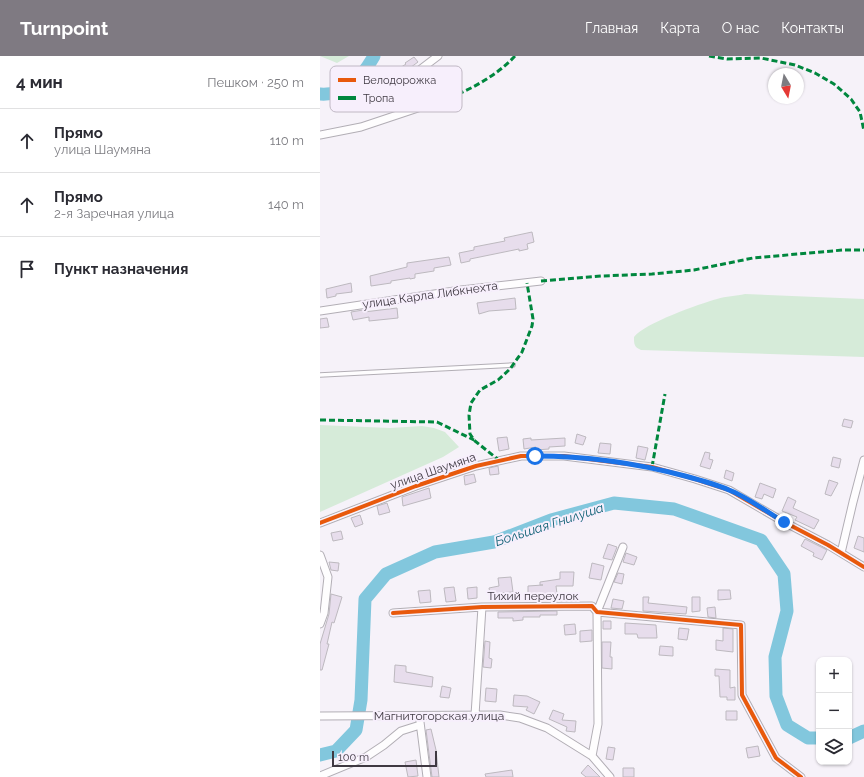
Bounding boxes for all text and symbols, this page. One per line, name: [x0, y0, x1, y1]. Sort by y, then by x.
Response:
text: Turnpoint: [20, 17, 108, 39]
text: Главная: [585, 20, 638, 36]
text: Карта: [660, 20, 700, 36]
text: О нас: [722, 20, 759, 36]
text: Контакты: [781, 20, 844, 36]
legend: [330, 66, 462, 112]
north arrow: [768, 68, 804, 104]
text: 4 мин: [16, 72, 63, 92]
text: Велодорожка: [363, 74, 436, 87]
text: Пешком · 250 m: [207, 75, 304, 90]
text: Тропа: [363, 92, 394, 105]
text: Прямо: [54, 124, 103, 142]
icon: ahead: [16, 130, 38, 152]
text: 110 m: [270, 133, 304, 148]
text: улица Шаумяна: [54, 142, 151, 157]
text: Прямо: [54, 188, 103, 206]
icon: ahead: [16, 194, 38, 216]
text: 140 m: [268, 197, 304, 212]
text: 2-я Заречная улица: [54, 206, 174, 221]
icon: arrive: [16, 258, 38, 280]
text: Пункт назначения: [54, 260, 188, 278]
street label: улица Карла Либкнехта: [361, 279, 499, 311]
route start: [526, 447, 544, 465]
street label: улица Шаумяна: [388, 450, 478, 492]
water label: Большая Гнилуша: [493, 500, 606, 549]
route end: [775, 513, 793, 531]
street label: Тихий переулок: [487, 589, 579, 603]
map controls: [816, 657, 852, 765]
button: +: [816, 657, 852, 693]
button: −: [816, 693, 852, 729]
street label: Магнитогорская улица: [374, 709, 504, 723]
button: layers: [816, 729, 852, 765]
scale bar: [332, 749, 437, 768]
text: 100 m: [338, 751, 369, 764]

